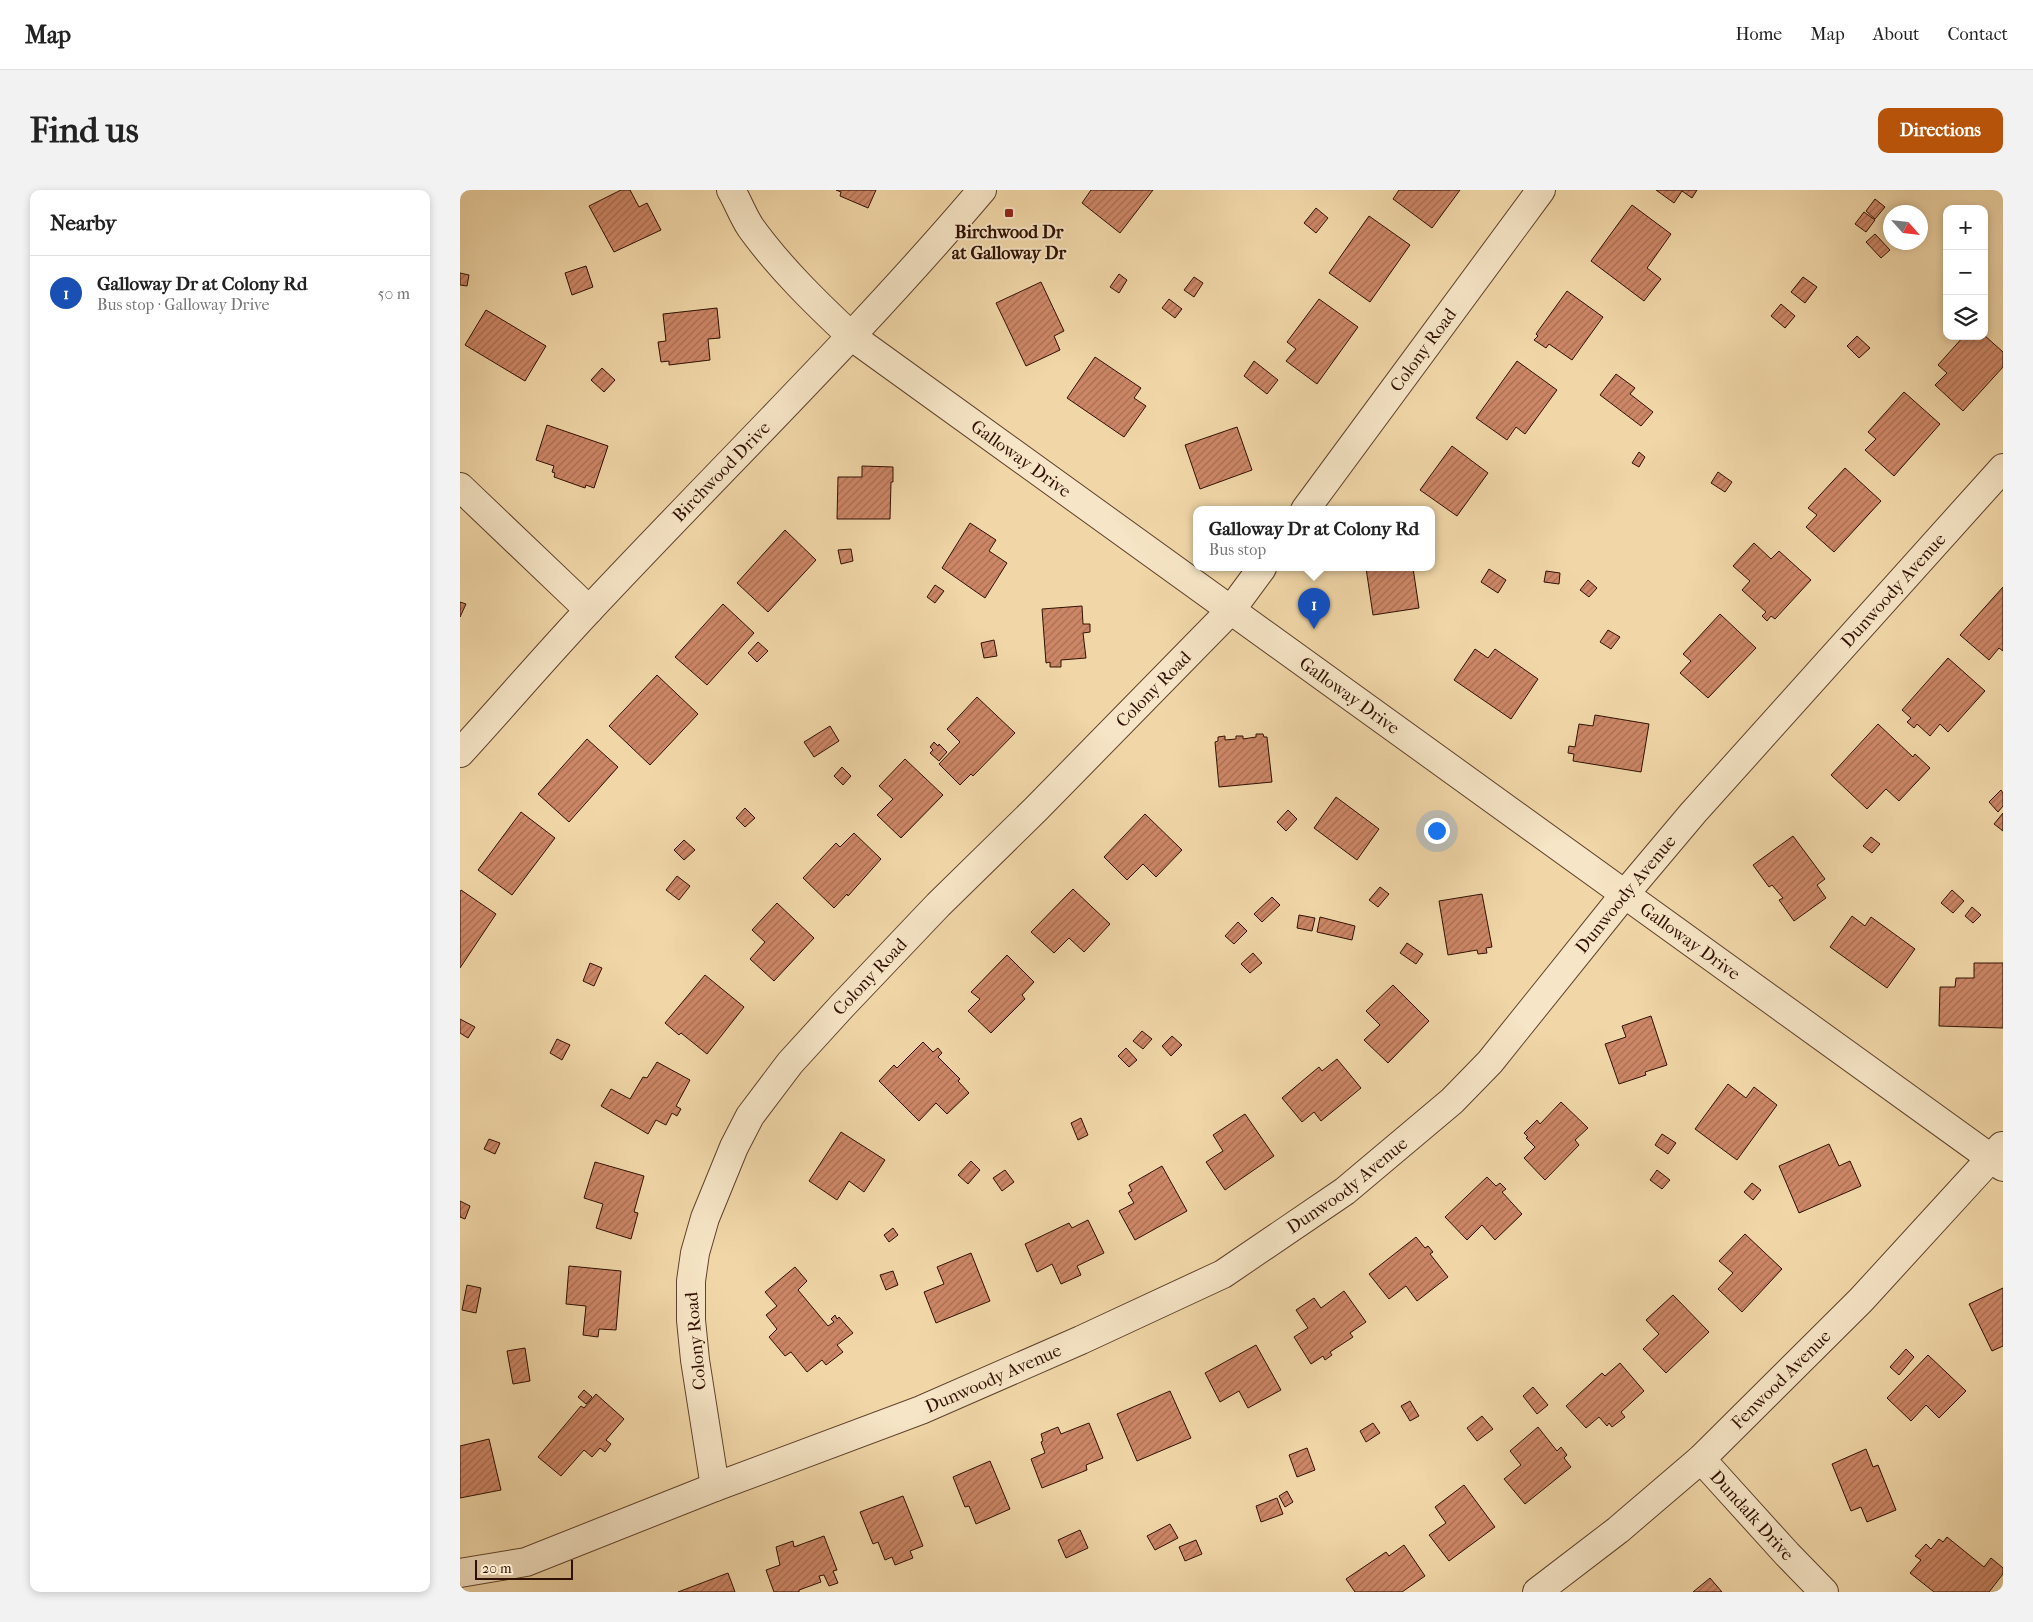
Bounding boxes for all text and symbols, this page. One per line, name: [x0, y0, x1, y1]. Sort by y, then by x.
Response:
text: Map: [25, 21, 71, 49]
text: Home: [1735, 24, 1782, 45]
text: Map: [1810, 24, 1845, 45]
text: About: [1873, 24, 1919, 45]
text: Contact: [1947, 24, 2008, 45]
button: Directions: [1878, 108, 2003, 153]
text: Find us: [30, 110, 139, 151]
north arrow: [1883, 205, 1928, 250]
map controls: [1943, 205, 1988, 340]
button: +: [1943, 205, 1988, 250]
marker: Birchwood Dr at Galloway Dr: [1003, 207, 1015, 219]
text: Nearby: [50, 211, 116, 235]
place label: Birchwood Dr at Galloway Dr: [952, 222, 1067, 264]
button: −: [1943, 250, 1988, 295]
text: Galloway Dr at Colony Rd: [97, 273, 307, 295]
text: 1: [63, 284, 69, 303]
text: 50 m: [378, 284, 410, 303]
text: Bus stop · Galloway Drive: [97, 295, 269, 314]
button: layers: [1943, 295, 1988, 340]
street label: Colony Road: [1385, 304, 1461, 396]
street label: Galloway Drive: [967, 416, 1075, 502]
street label: Birchwood Drive: [668, 417, 774, 526]
popup: [1193, 506, 1435, 571]
text: Galloway Dr at Colony Rd: [1209, 518, 1419, 540]
street label: Dunwoody Avenue: [1836, 529, 1950, 652]
text: Bus stop: [1209, 540, 1266, 559]
pin: 1: [1298, 588, 1330, 629]
street label: Colony Road: [1112, 646, 1196, 732]
street label: Galloway Drive: [1295, 652, 1404, 739]
your location: [1424, 818, 1450, 844]
street label: Dunwoody Avenue: [1571, 831, 1680, 957]
street label: Galloway Drive: [1636, 898, 1744, 984]
street label: Colony Road: [828, 934, 911, 1020]
street label: Dunwoody Avenue: [1283, 1133, 1412, 1238]
street label: Colony Road: [681, 1291, 711, 1391]
street label: Fenwood Avenue: [1727, 1326, 1835, 1433]
street label: Dunwoody Avenue: [922, 1339, 1065, 1417]
street label: Dundalk Drive: [1706, 1466, 1798, 1565]
scale bar: [475, 1557, 572, 1580]
text: 20 m: [482, 1560, 512, 1577]

